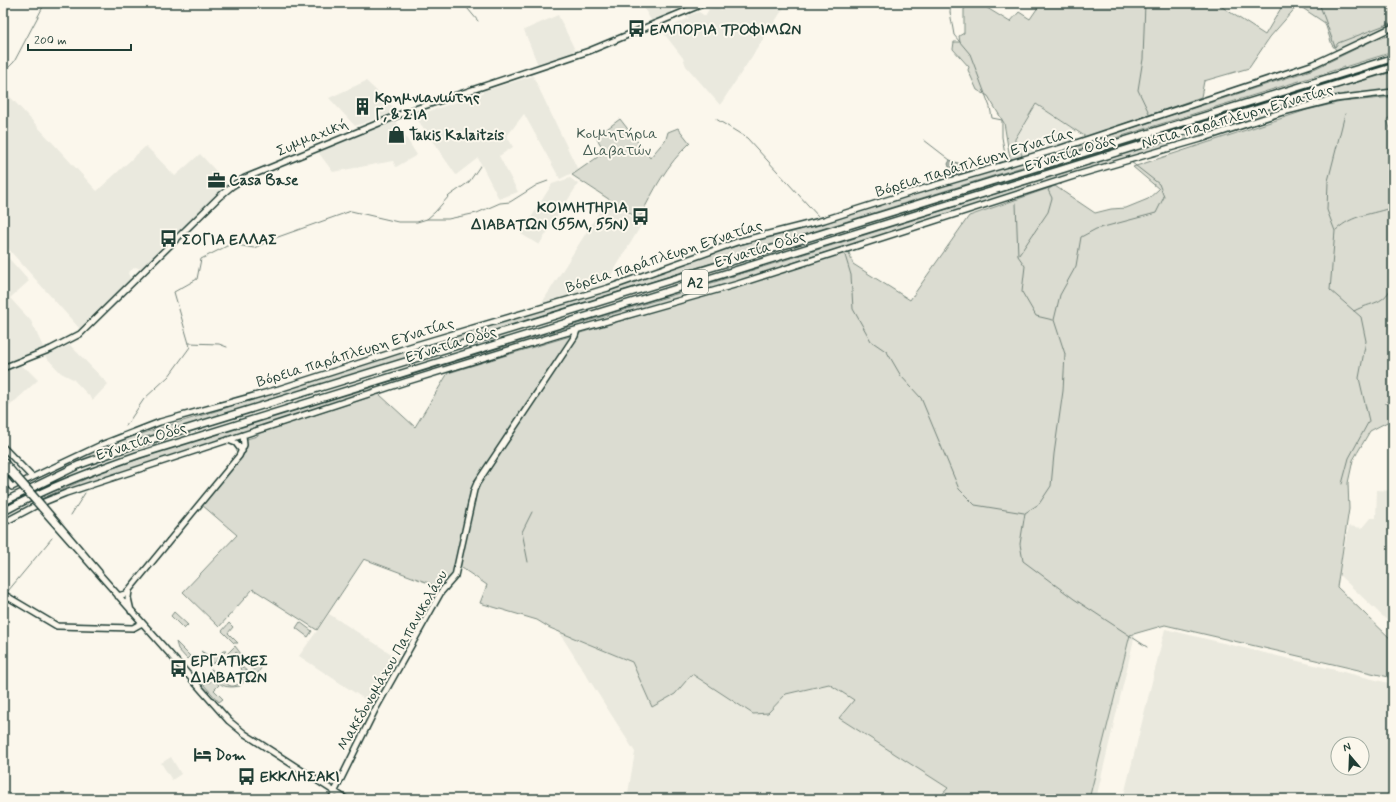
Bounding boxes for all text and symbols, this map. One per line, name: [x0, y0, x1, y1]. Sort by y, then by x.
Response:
bus stop icon: ΕΜΠΟΡΙΑ ΤΡΟΦΙΜΩΝ: [627, 19, 647, 39]
place label: ΕΜΠΟΡΙΑ ΤΡΟΦΙΜΩΝ: [650, 20, 801, 40]
scale bar: [28, 26, 131, 52]
text: 200 m: [34, 33, 67, 49]
street label: Νότια παράπλευρη Εγνατίας: [1139, 80, 1336, 154]
place label: Κρημνιανιώτης Γ, & ΣΙΑ: [375, 88, 480, 125]
building icon: Κρημνιανιώτης Γ, & ΣΙΑ: [352, 96, 372, 116]
street label: Συμμαχική: [274, 114, 351, 162]
street label: Βόρεια παράπλευρη Εγνατίας: [873, 123, 1076, 203]
park label: Κοιμητήρια Διαβατών: [577, 124, 658, 161]
shop icon: Takis Kalaitzis: [386, 125, 406, 145]
place label: Takis Kalaitzis: [409, 126, 505, 146]
street label: Εγνατία Οδός: [1023, 131, 1118, 177]
office icon: Casa Base: [206, 170, 226, 190]
place label: Casa Base: [229, 171, 299, 191]
place label: ΚΟΙΜΗΤΗΡΙΑ ΔΙΑΒΑΤΩΝ (55Μ, 55Ν): [470, 198, 629, 235]
bus stop icon: ΚΟΙΜΗΤΗΡΙΑ ΔΙΑΒΑΤΩΝ (55Μ, 55Ν): [631, 206, 651, 226]
street label: Βόρεια παράπλευρη Εγνατίας: [564, 216, 766, 298]
street label: Εγνατία Οδός: [713, 227, 808, 273]
bus stop icon: ΣΟΓΙΑ ΕΛΛΑΣ: [159, 229, 179, 249]
place label: ΣΟΓΙΑ ΕΛΛΑΣ: [182, 230, 277, 250]
road number: Α2: [682, 270, 708, 294]
street label: Βόρεια παράπλευρη Εγνατίας: [254, 313, 457, 393]
street label: Εγνατία Οδός: [404, 322, 499, 368]
street label: Εγνατία Οδός: [94, 418, 189, 466]
street label: Μακεδονομάχου Παπανικολάου: [333, 567, 453, 754]
place label: ΕΡΓΑΤΙΚΕΣ ΔΙΑΒΑΤΩΝ: [190, 651, 268, 688]
bus stop icon: ΕΡΓΑΤΙΚΕΣ ΔΙΑΒΑΤΩΝ: [168, 659, 188, 679]
north arrow: [1330, 736, 1370, 776]
text: N: [1341, 740, 1353, 755]
hotel icon: Dom: [192, 745, 212, 765]
place label: Dom: [215, 746, 246, 766]
bus stop icon: ΕΚΚΛΗΣΑΚΙ: [237, 766, 257, 786]
place label: ΕΚΚΛΗΣΑΚΙ: [260, 767, 340, 787]

